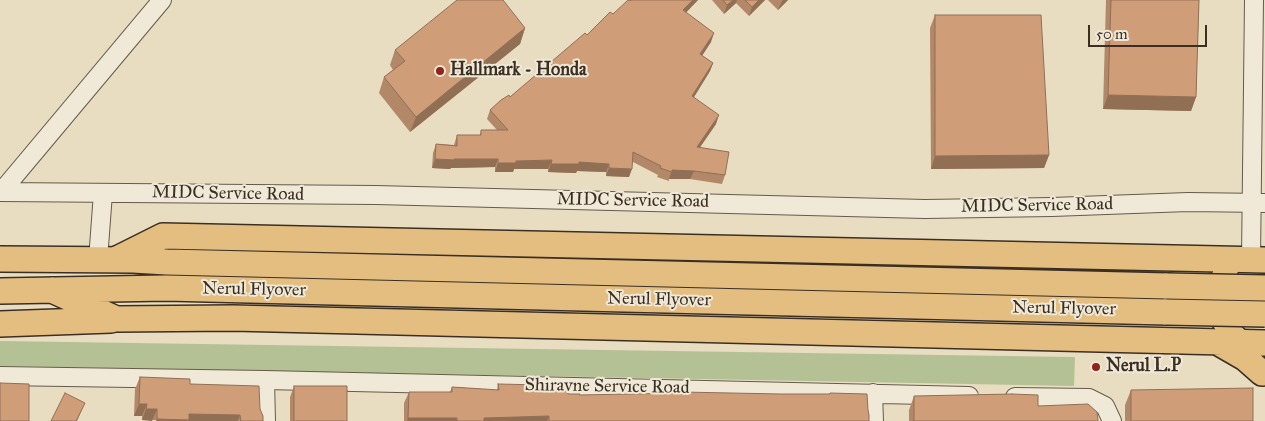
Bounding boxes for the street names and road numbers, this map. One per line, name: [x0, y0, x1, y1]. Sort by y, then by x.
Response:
street label: MIDC Service Road: [152, 182, 304, 206]
street label: MIDC Service Road: [557, 189, 709, 213]
street label: MIDC Service Road: [961, 194, 1113, 218]
street label: Nerul Flyover: [202, 278, 306, 302]
street label: Nerul Flyover: [607, 288, 711, 312]
street label: Nerul Flyover: [1012, 297, 1116, 321]
street label: Shiravne Service Road: [524, 375, 690, 399]

